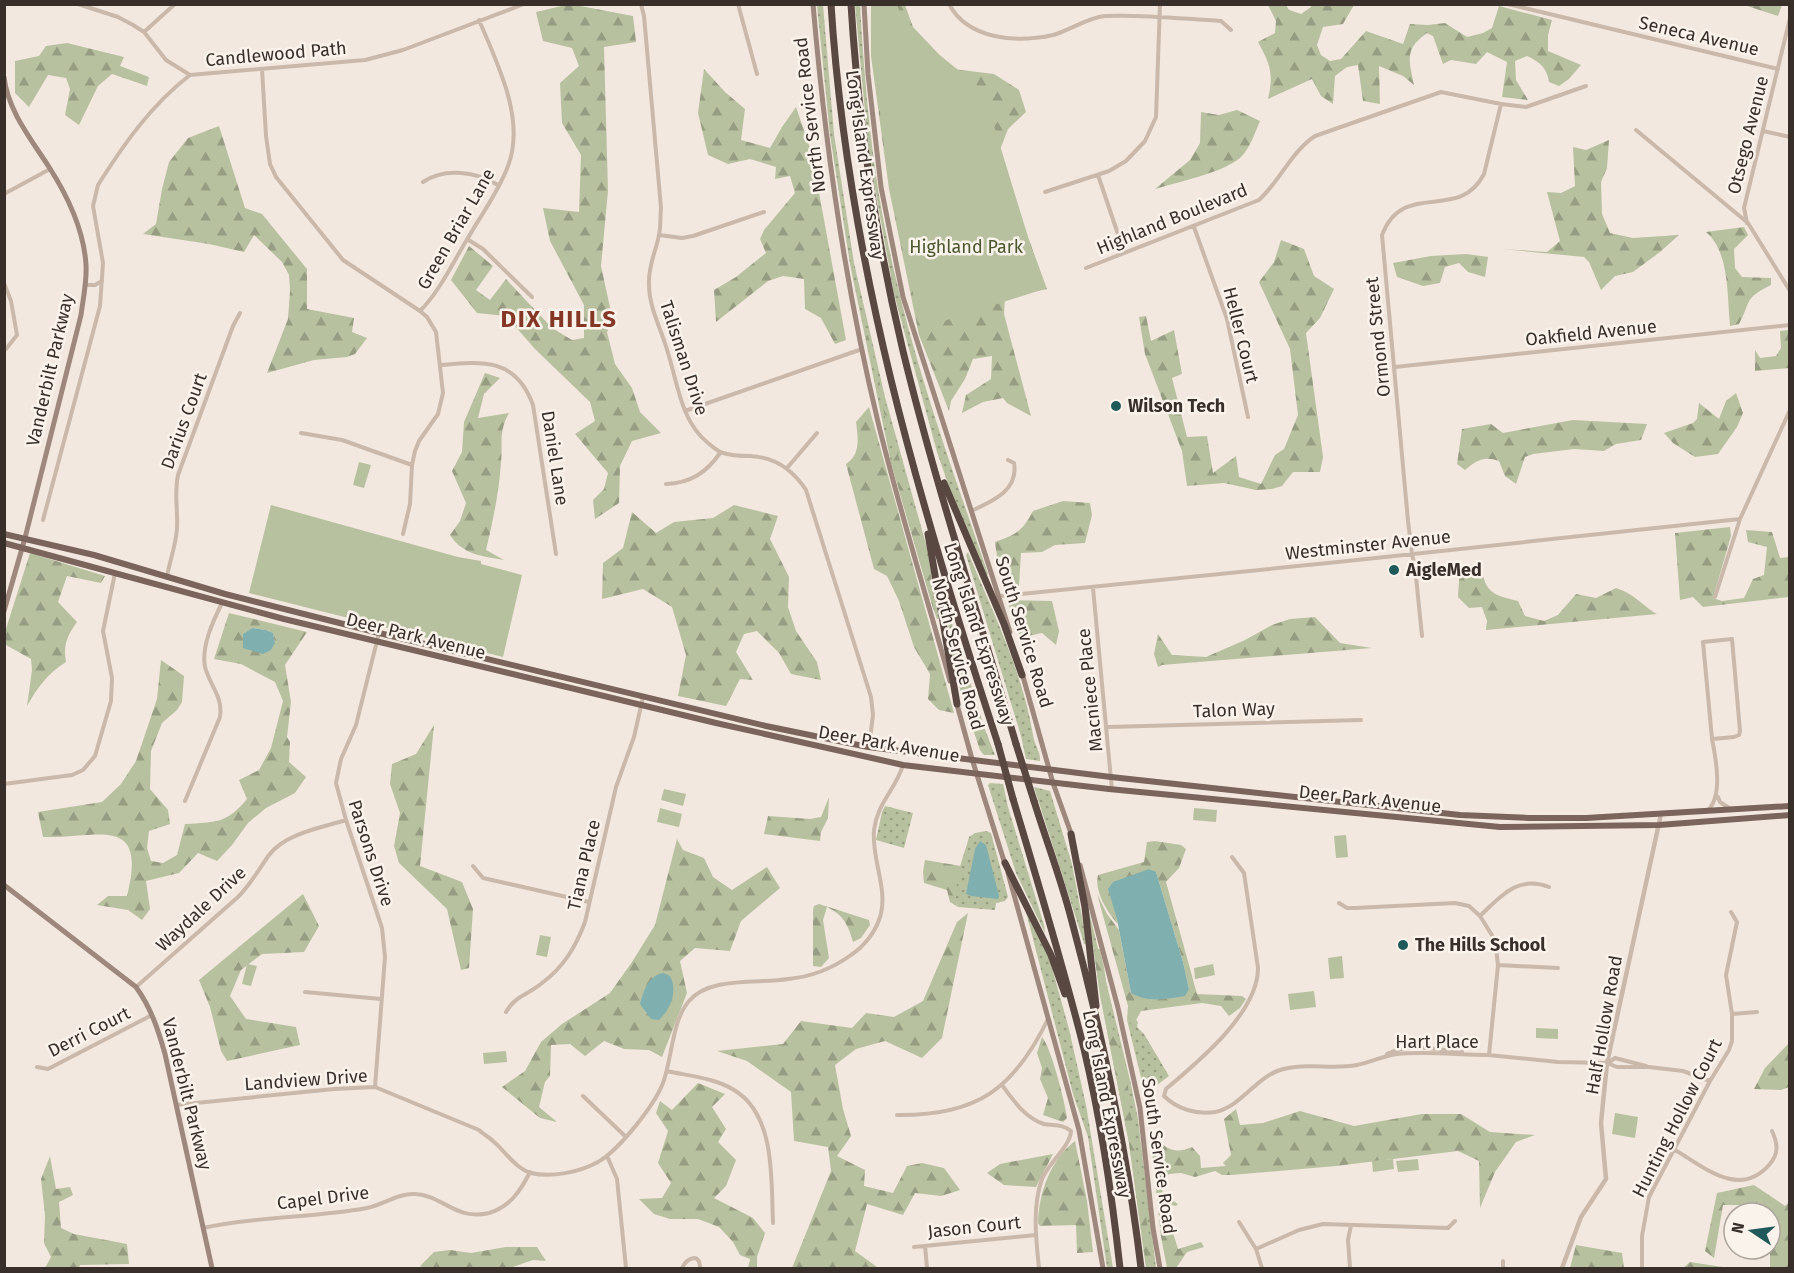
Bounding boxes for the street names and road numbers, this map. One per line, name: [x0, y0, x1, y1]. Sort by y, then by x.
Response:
street label: Seneca Avenue: [1637, 11, 1761, 61]
street label: North Service Road: [790, 36, 830, 194]
street label: Candlewood Path: [204, 37, 348, 71]
street label: Long Island Expressway: [841, 69, 889, 261]
street label: Otsego Avenue: [1723, 74, 1773, 196]
street label: Green Briar Lane: [412, 165, 500, 293]
street label: Highland Boulevard: [1093, 179, 1251, 259]
street label: Ormond Street: [1361, 276, 1395, 398]
street label: Heller Court: [1218, 285, 1264, 386]
street label: Vanderbilt Parkway: [22, 291, 78, 448]
street label: Talisman Drive: [655, 298, 713, 418]
street label: Oakfield Avenue: [1524, 315, 1658, 351]
street label: Darius Court: [156, 369, 212, 472]
street label: Daniel Lane: [537, 409, 573, 507]
street label: Westminster Avenue: [1284, 525, 1452, 565]
street label: Long Island Expressway: [939, 540, 1019, 729]
street label: South Service Road: [990, 553, 1058, 711]
street label: North Service Road: [927, 576, 989, 732]
street label: Deer Park Avenue: [344, 608, 488, 664]
street label: Macniece Place: [1073, 627, 1107, 753]
street label: Talon Way: [1193, 698, 1275, 722]
street label: Deer Park Avenue: [817, 721, 961, 767]
street label: Deer Park Avenue: [1298, 781, 1442, 817]
street label: Parsons Drive: [343, 797, 399, 909]
street label: Tiana Place: [563, 817, 605, 913]
street label: Waydale Drive: [151, 862, 251, 956]
street label: Half Hollow Road: [1581, 954, 1627, 1096]
street label: Derri Court: [44, 1002, 134, 1062]
street label: Long Island Expressway: [1078, 1008, 1136, 1200]
street label: Vanderbilt Parkway: [157, 1016, 217, 1172]
street label: Hart Place: [1395, 1031, 1479, 1053]
street label: Hunting Hollow Court: [1627, 1035, 1727, 1201]
street label: Landview Drive: [244, 1065, 368, 1095]
street label: South Service Road: [1137, 1077, 1181, 1235]
street label: Capel Drive: [276, 1181, 370, 1215]
street label: Jason Court: [926, 1211, 1022, 1243]

